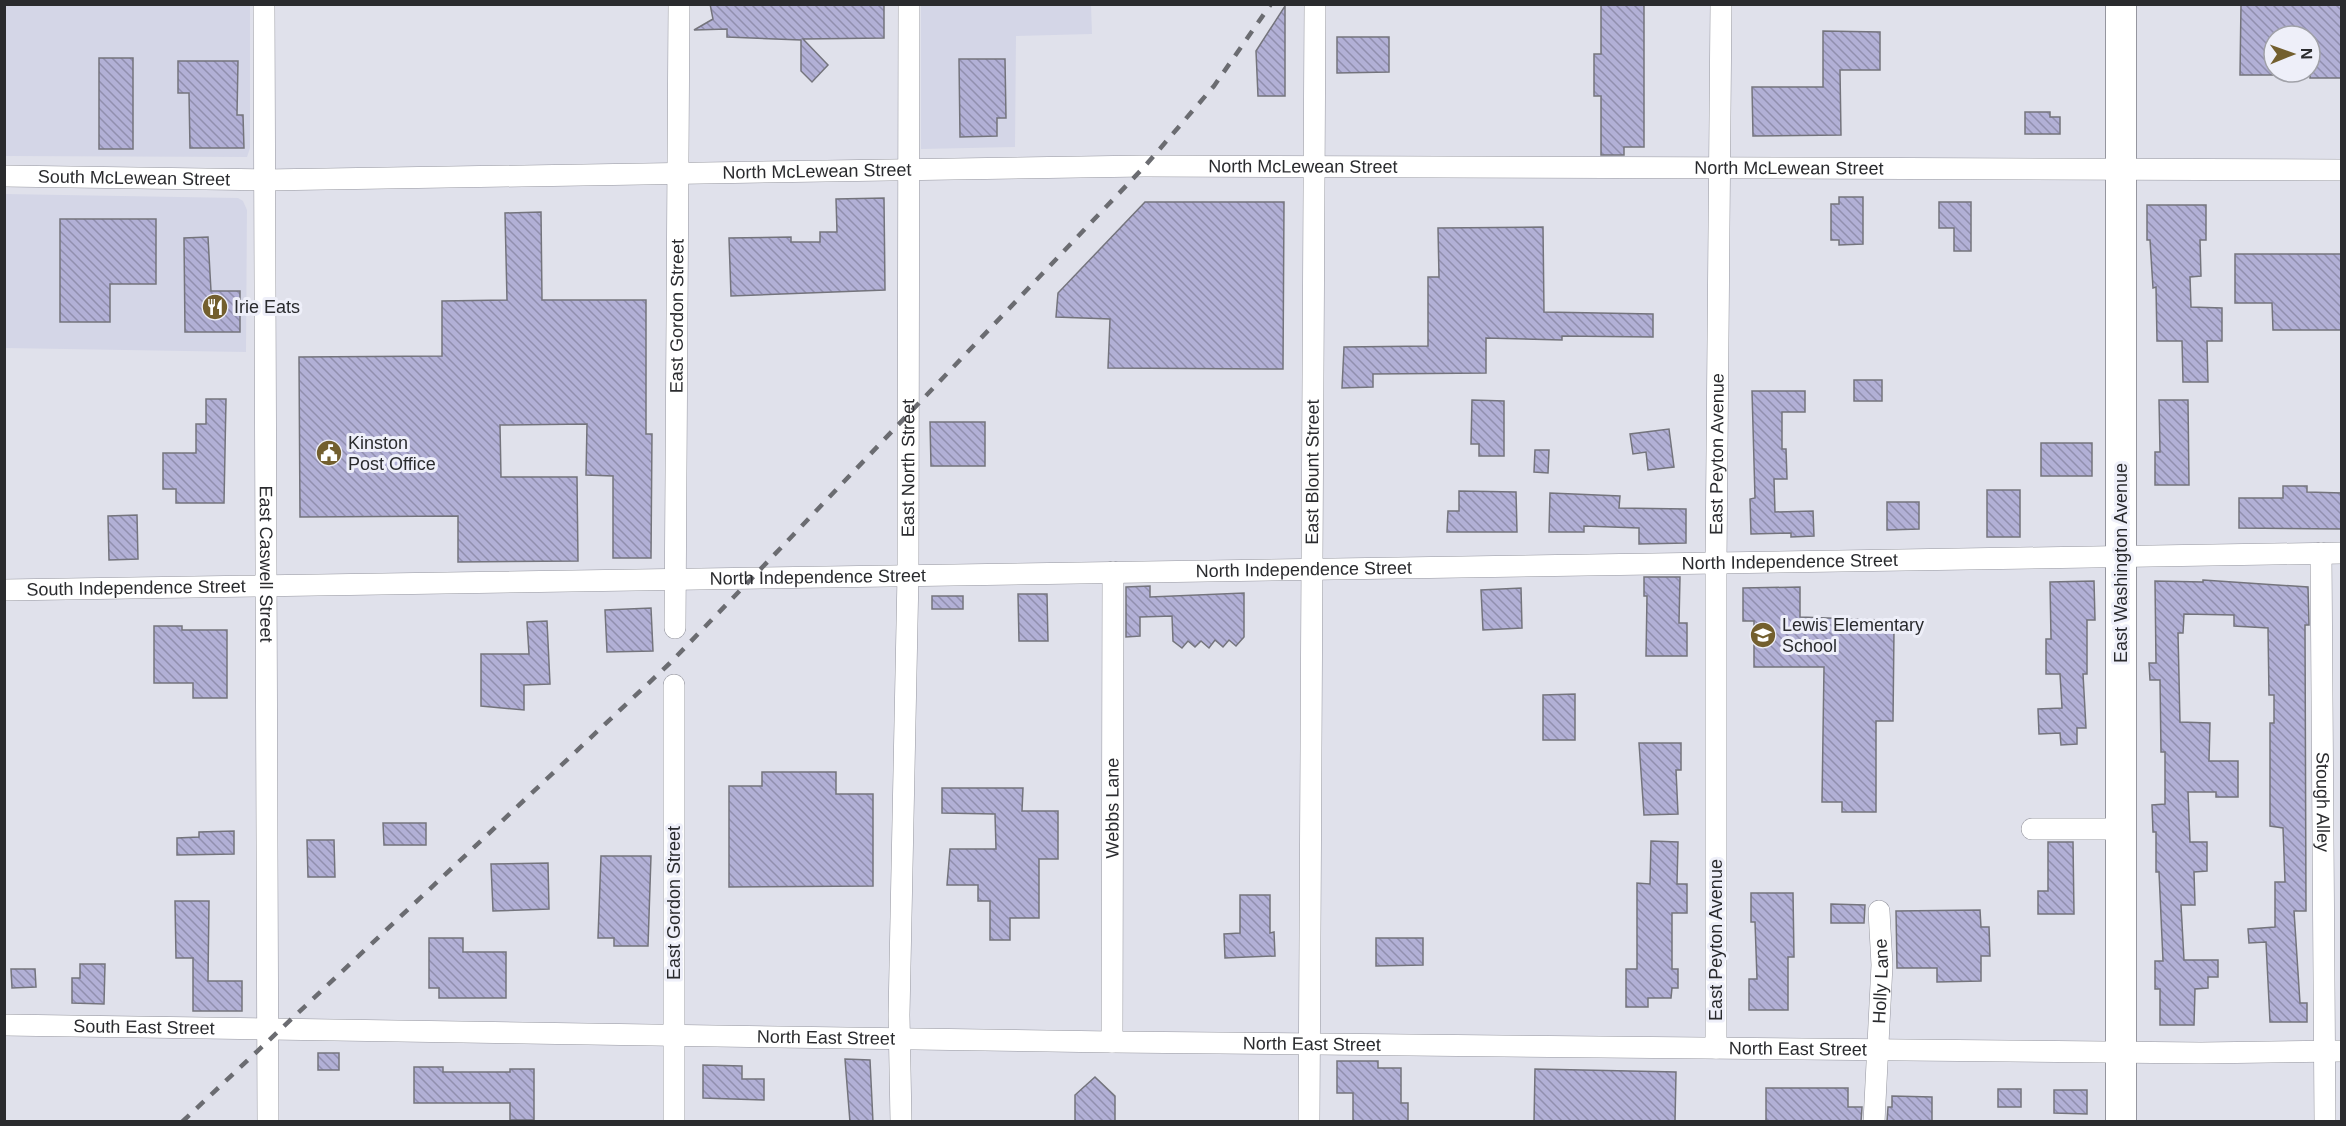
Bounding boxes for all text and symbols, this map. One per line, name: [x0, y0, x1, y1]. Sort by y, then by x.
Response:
north arrow: [2262, 24, 2322, 84]
text: N: [2298, 48, 2315, 60]
street label: North McLewean Street: [1208, 156, 1398, 177]
street label: North McLewean Street: [1694, 158, 1884, 178]
street label: North McLewean Street: [722, 160, 912, 183]
street label: South McLewean Street: [38, 167, 230, 189]
street label: East Gordon Street: [667, 239, 687, 393]
restaurant icon: Irie Eats: [200, 292, 230, 322]
place label: Irie Eats: [234, 297, 300, 317]
street label: East Peyton Avenue: [1706, 373, 1728, 535]
street label: East North Street: [898, 399, 918, 537]
street label: East Blount Street: [1302, 399, 1323, 545]
place label: Kinston Post Office: [348, 433, 436, 474]
public building icon: Kinston Post Office: [314, 438, 344, 468]
street label: East Washington Avenue: [2111, 463, 2131, 663]
street label: East Caswell Street: [256, 485, 276, 643]
street label: North Independence Street: [1681, 550, 1898, 573]
street label: North Independence Street: [1196, 558, 1412, 581]
street label: North Independence Street: [710, 565, 926, 589]
street label: South Independence Street: [26, 576, 246, 600]
place label: Lewis Elementary School: [1782, 615, 1924, 656]
school or university icon: Lewis Elementary School: [1748, 620, 1778, 650]
street label: Stough Alley: [2312, 752, 2333, 852]
street label: Webbs Lane: [1102, 758, 1123, 858]
street label: East Gordon Street: [664, 826, 684, 980]
street label: East Peyton Avenue: [1706, 859, 1726, 1021]
street label: Holly Lane: [1869, 938, 1892, 1024]
street label: South East Street: [73, 1016, 215, 1038]
street label: North East Street: [757, 1027, 895, 1049]
street label: North East Street: [1243, 1033, 1381, 1055]
street label: North East Street: [1729, 1038, 1867, 1060]

